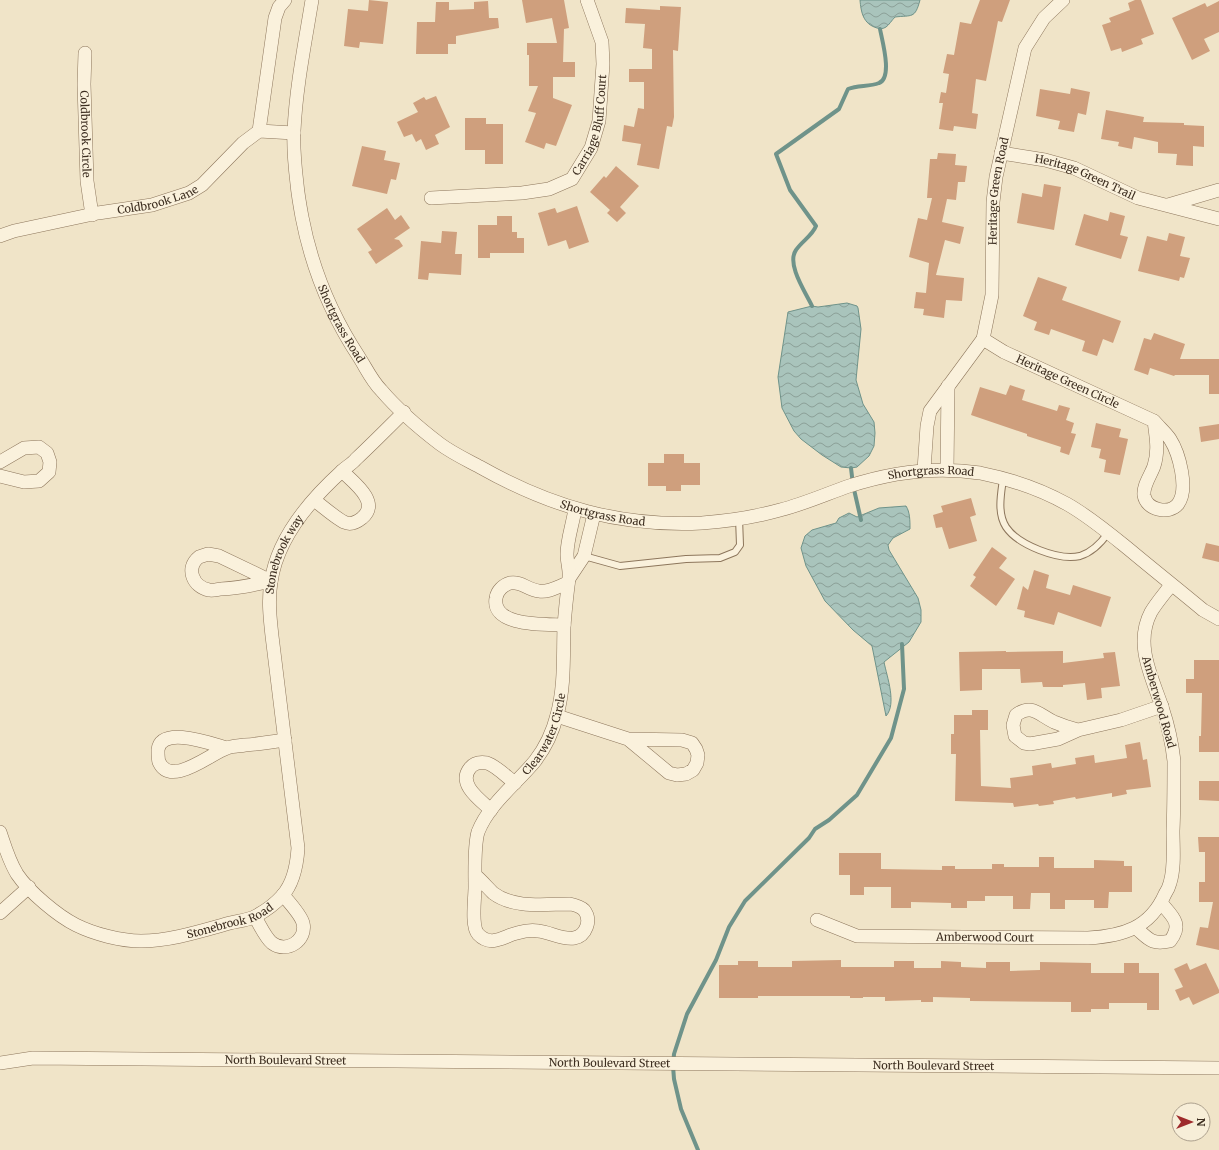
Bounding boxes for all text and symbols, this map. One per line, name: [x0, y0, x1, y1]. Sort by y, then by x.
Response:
street label: Carriage Bluff Court: [569, 73, 609, 178]
street label: Coldbrook Circle: [77, 90, 94, 178]
street label: Heritage Green Road: [986, 136, 1012, 245]
street label: Heritage Green Trail: [1034, 151, 1138, 203]
street label: Coldbrook Lane: [116, 182, 201, 217]
street label: Shortgrass Road: [315, 282, 368, 366]
street label: Heritage Green Circle: [1014, 352, 1122, 411]
street label: Shortgrass Road: [886, 463, 975, 483]
street label: Shortgrass Road: [558, 497, 646, 529]
street label: Stonebrook way: [263, 512, 307, 595]
street label: Amberwood Road: [1139, 653, 1179, 750]
street label: Clearwater Circle: [519, 692, 568, 778]
street label: Stonebrook Road: [185, 900, 276, 941]
street label: Amberwood Court: [935, 930, 1035, 945]
street label: North Boulevard Street: [225, 1053, 347, 1068]
street label: North Boulevard Street: [549, 1055, 671, 1070]
street label: North Boulevard Street: [873, 1058, 995, 1073]
north arrow: [1171, 1102, 1211, 1142]
text: N: [1194, 1118, 1208, 1127]

